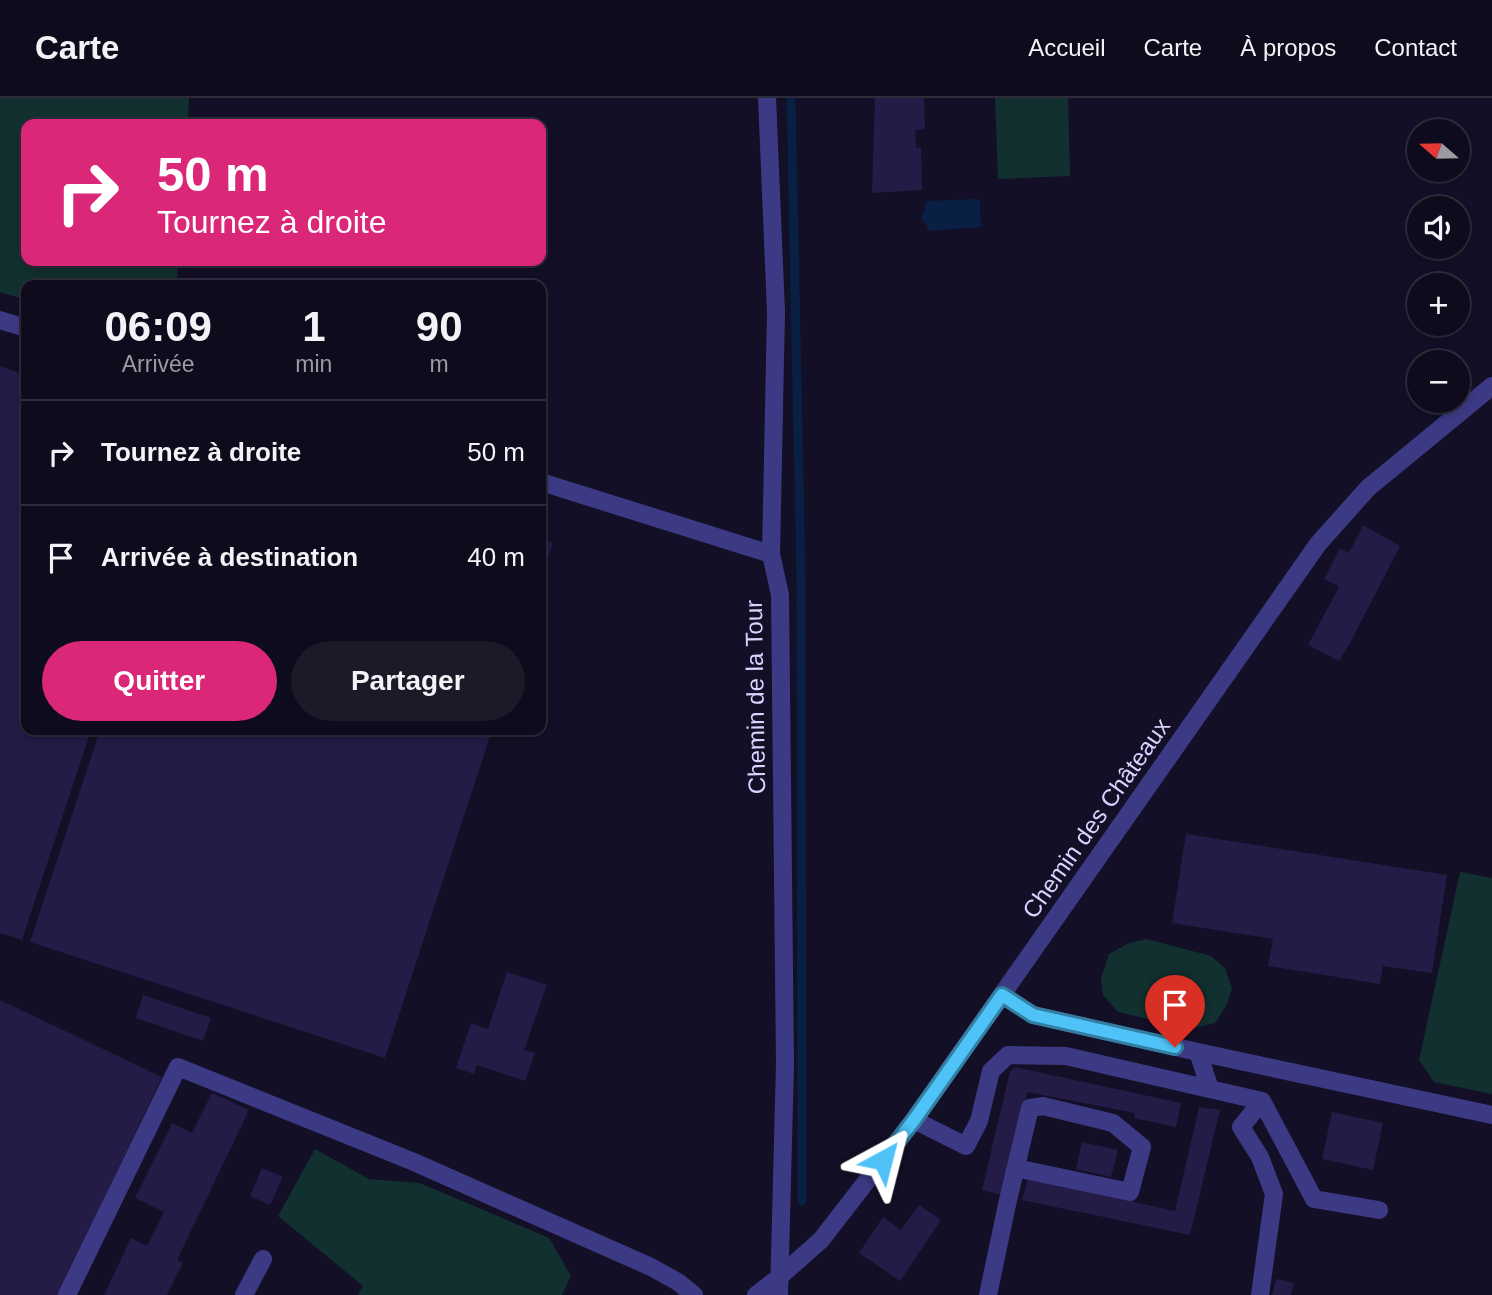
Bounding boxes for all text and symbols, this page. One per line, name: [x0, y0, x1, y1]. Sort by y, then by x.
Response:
text: Carte: [35, 29, 119, 66]
text: Accueil: [1028, 34, 1106, 61]
text: Carte: [1144, 34, 1202, 61]
text: À propos: [1240, 34, 1336, 61]
text: Contact: [1374, 34, 1457, 61]
north arrow: [1407, 119, 1470, 182]
map controls: [1407, 119, 1470, 413]
icon: right: [42, 147, 133, 238]
text: 50 m: [157, 147, 269, 201]
button: sound: [1407, 196, 1470, 259]
text: Tournez à droite: [157, 204, 386, 240]
button: +: [1407, 273, 1470, 336]
text: 06:09: [104, 303, 212, 350]
text: 1: [302, 303, 326, 350]
text: 90: [416, 303, 463, 350]
button: −: [1407, 350, 1470, 413]
text: Arrivée: [122, 351, 195, 377]
text: min: [295, 351, 332, 377]
text: m: [430, 351, 449, 377]
icon: right: [42, 434, 80, 472]
text: Tournez à droite: [101, 437, 301, 467]
text: 50 m: [467, 437, 525, 467]
icon: arrive: [42, 539, 80, 577]
text: Arrivée à destination: [101, 542, 358, 572]
text: 40 m: [467, 542, 525, 572]
street label: Chemin de la Tour: [740, 600, 770, 794]
button: Quitter: [42, 641, 277, 721]
button: Partager: [291, 641, 525, 721]
street label: Chemin des Châteaux: [1017, 713, 1175, 923]
pin: [1145, 975, 1205, 1047]
icon: arrive: [1156, 986, 1194, 1024]
position arrow: [846, 1123, 920, 1197]

